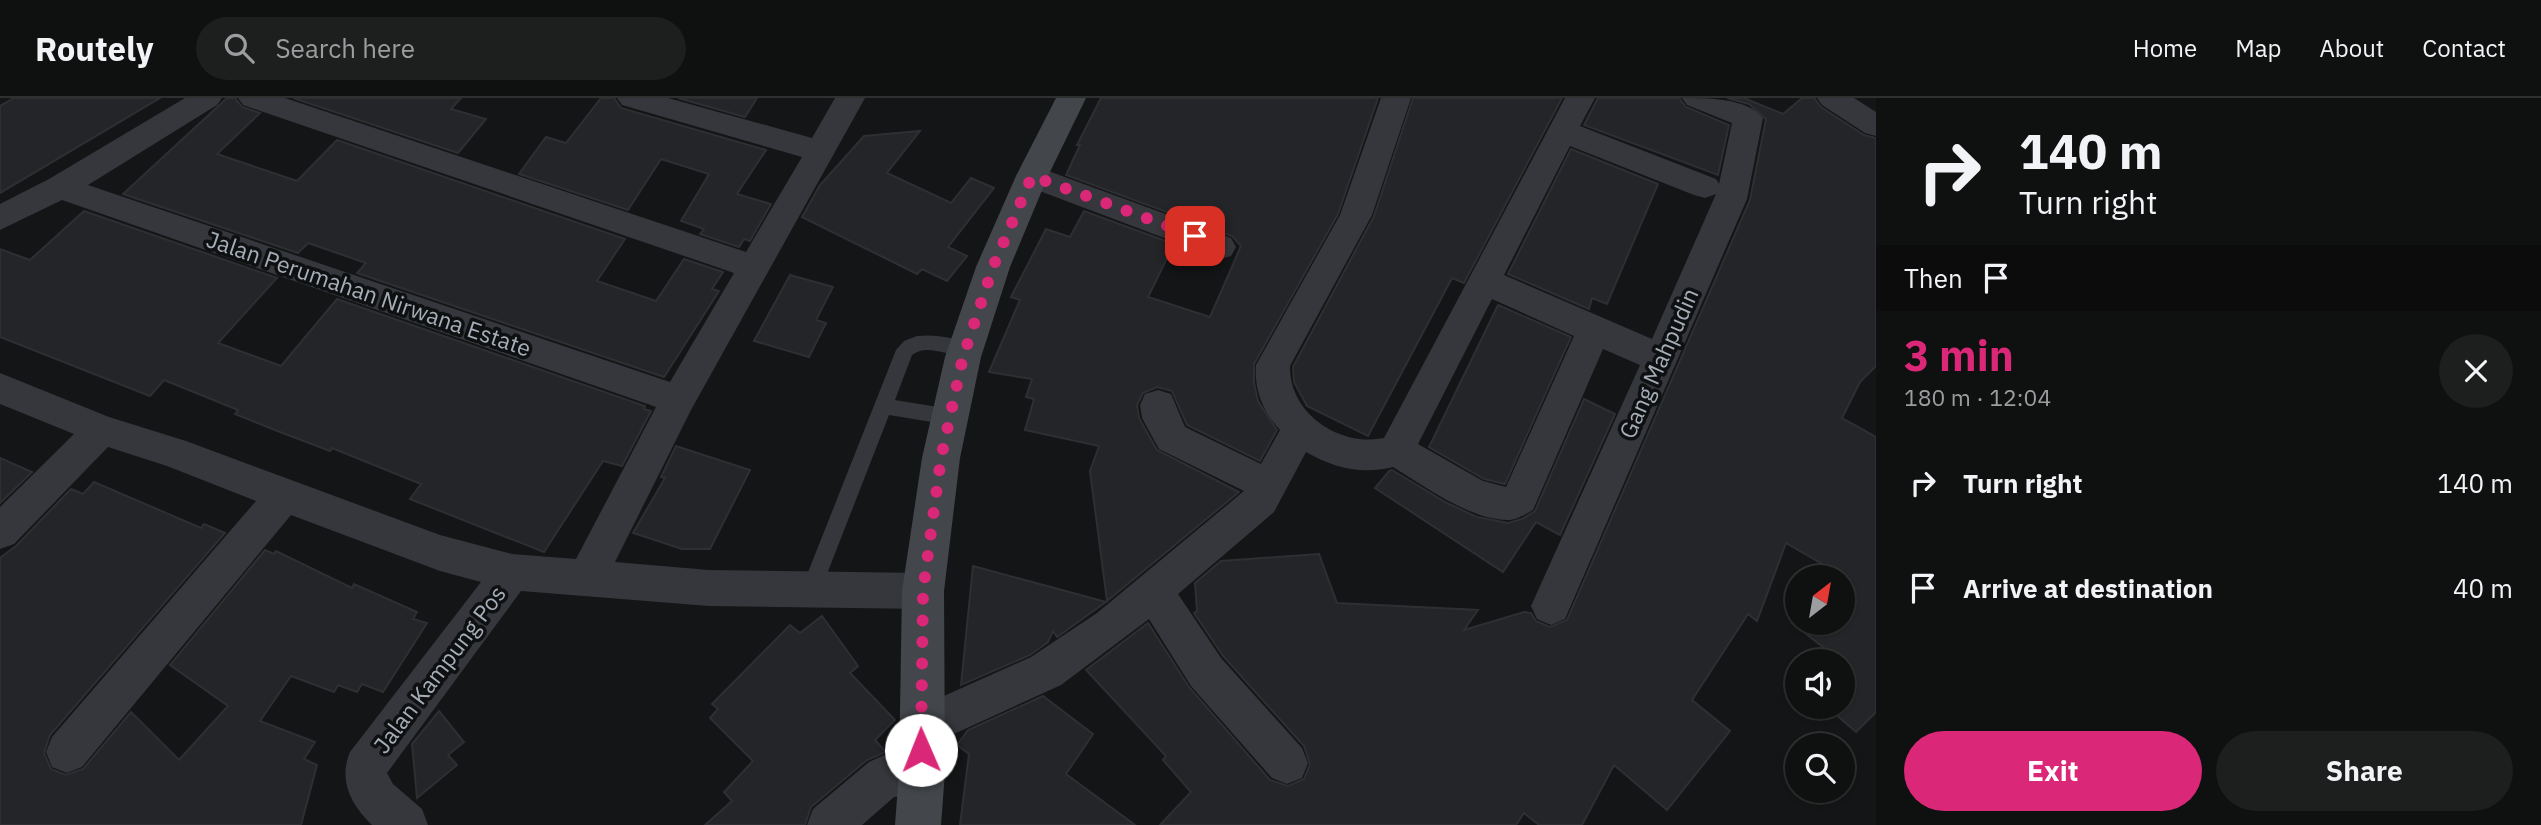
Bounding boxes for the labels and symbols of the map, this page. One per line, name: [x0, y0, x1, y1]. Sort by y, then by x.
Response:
pin: [1165, 206, 1225, 266]
street label: Jalan Perumahan Nirwana Estate: [203, 223, 535, 363]
street label: Gang Mahpudin: [1611, 283, 1705, 443]
north arrow: [1785, 565, 1855, 635]
street label: Jalan Kampung Pos: [366, 579, 512, 759]
position arrow: [884, 713, 958, 787]

